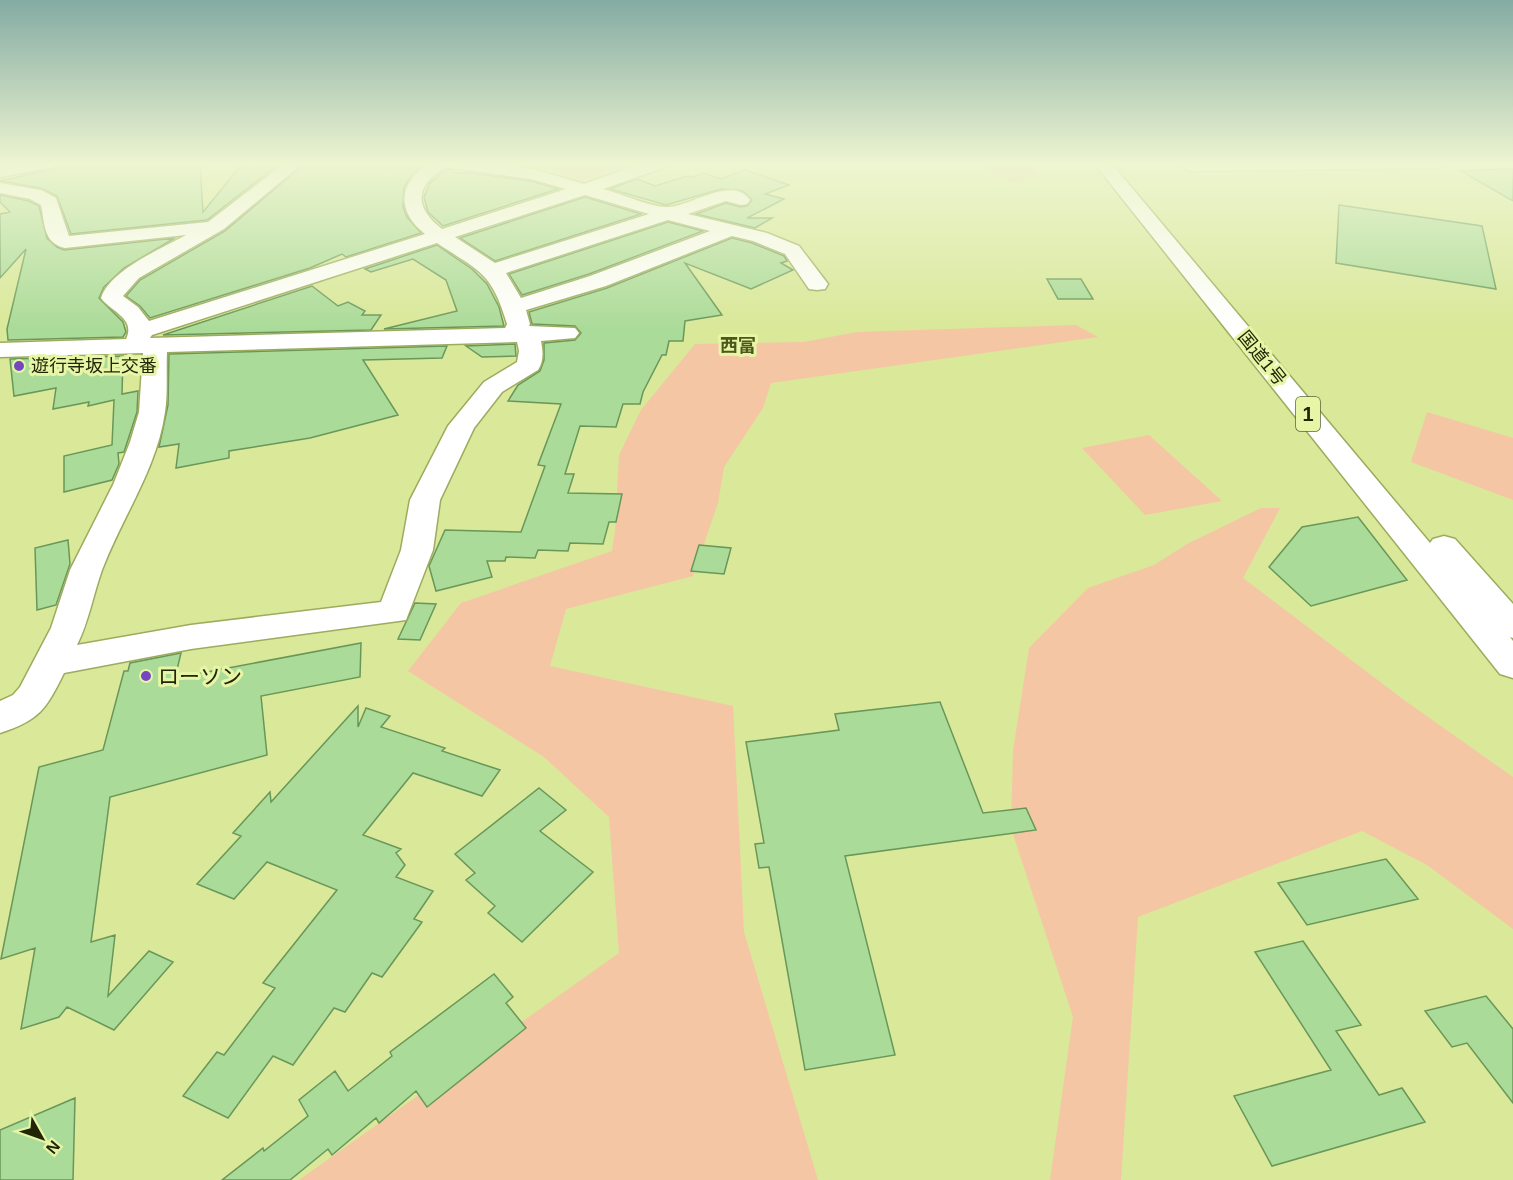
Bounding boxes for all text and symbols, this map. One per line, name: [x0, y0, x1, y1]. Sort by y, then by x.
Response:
street label: 国道1号: [1234, 327, 1290, 389]
district label: 西富: [720, 336, 756, 356]
place label: 遊行寺坂上交番: [31, 356, 157, 376]
marker: 遊行寺坂上交番: [12, 359, 26, 373]
road number: 1: [1296, 397, 1320, 431]
place label: ローソン: [158, 665, 242, 688]
marker: ローソン: [139, 669, 153, 683]
north arrow: [12, 1108, 72, 1168]
text: N: [43, 1137, 63, 1157]

